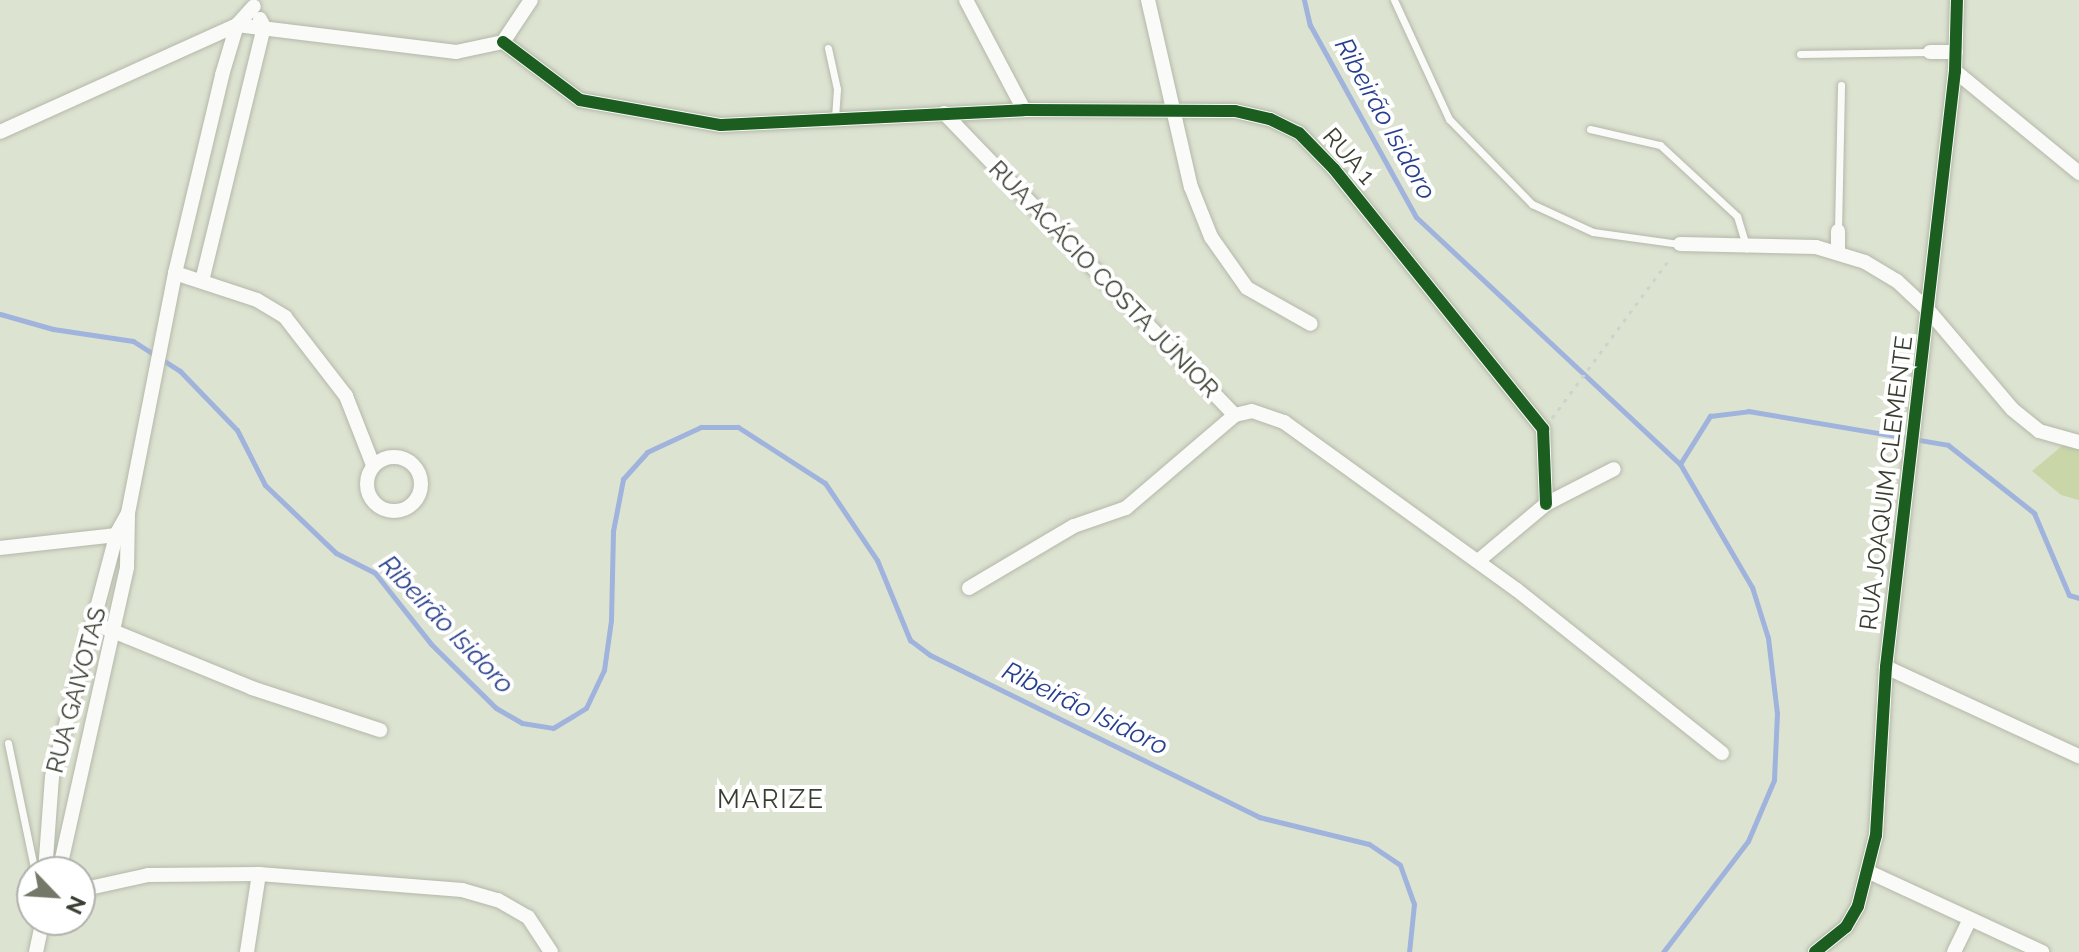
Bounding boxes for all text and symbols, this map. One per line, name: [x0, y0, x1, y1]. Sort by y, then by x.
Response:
water label: Ribeirão Isidoro: [1328, 33, 1442, 205]
street label: RUA 1: [1317, 122, 1381, 190]
street label: RUA ACÁCIO COSTA JÚNIOR: [982, 153, 1226, 405]
street label: RUA JOAQUIM CLEMENTE: [1854, 333, 1918, 633]
water label: Ribeirão Isidoro: [372, 549, 520, 701]
street label: RUA GAIVOTAS: [40, 603, 112, 777]
water label: Ribeirão Isidoro: [997, 656, 1173, 762]
district label: MARIZE: [717, 784, 825, 816]
north arrow: [16, 856, 96, 936]
text: N: [61, 892, 91, 918]

